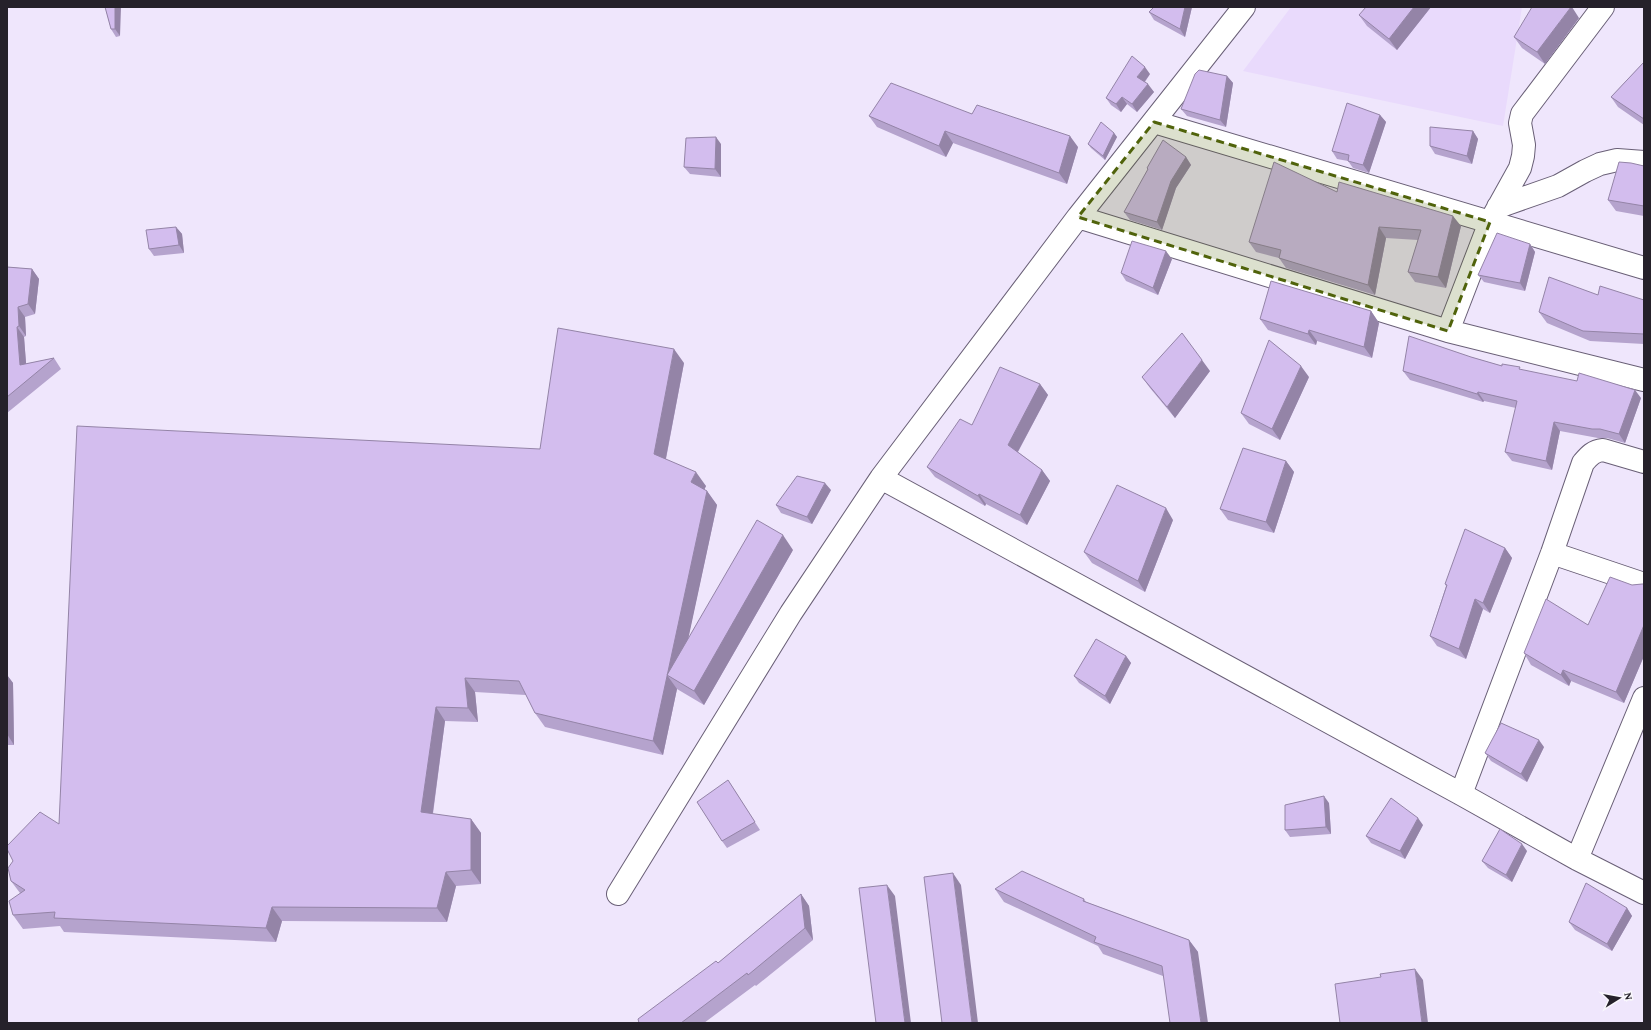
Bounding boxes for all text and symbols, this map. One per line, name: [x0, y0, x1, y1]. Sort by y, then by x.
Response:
north arrow: [1599, 978, 1639, 1018]
text: N: [1622, 991, 1636, 1001]

